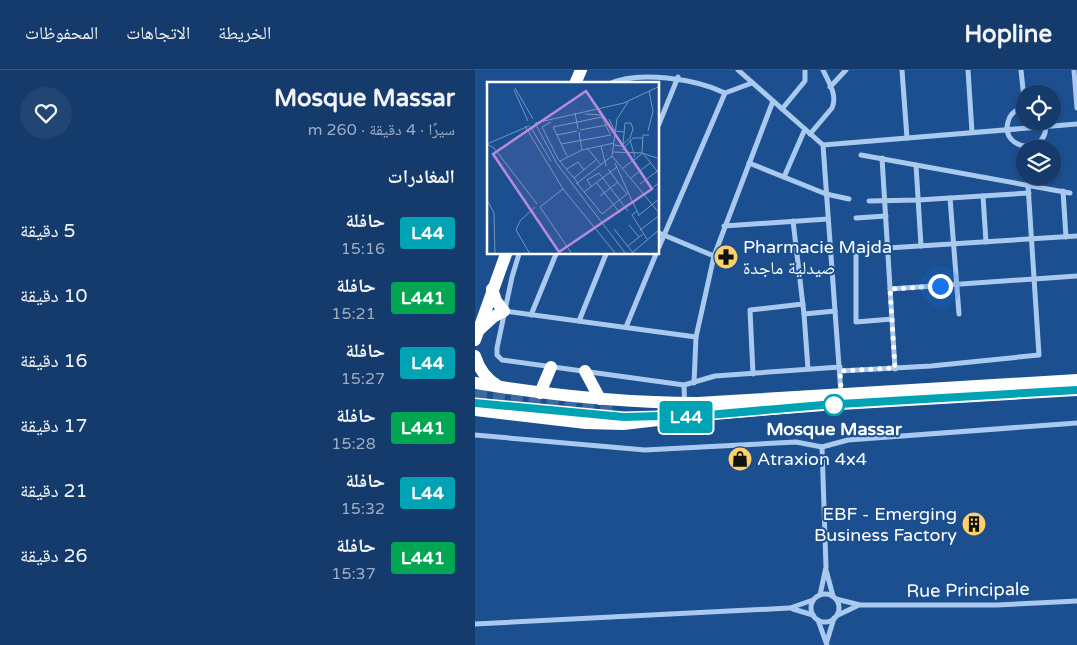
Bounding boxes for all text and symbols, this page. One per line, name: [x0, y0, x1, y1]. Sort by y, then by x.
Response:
text: Hopline: [964, 20, 1052, 49]
text: المحفوظات: [25, 22, 98, 44]
text: الاتجاهات: [126, 22, 190, 44]
text: الخريطة: [218, 22, 271, 44]
inset map: [487, 82, 660, 255]
text: Mosque Massar: [274, 84, 455, 113]
map controls: [1016, 85, 1061, 185]
button: locate: [1016, 85, 1061, 130]
button: heart: [20, 87, 72, 139]
text: سيرًا · 4 دقيقة · 260 m: [308, 120, 455, 140]
button: layers: [1016, 140, 1061, 185]
text: المغادرات: [388, 166, 455, 188]
text: حافلة: [346, 210, 385, 232]
text: 5 دقيقة: [20, 220, 76, 242]
text: L44: [411, 222, 444, 244]
place label: Pharmacie Majda صيدلية ماجدة: [743, 236, 892, 279]
text: 15:16: [341, 239, 385, 259]
pharmacy icon: Pharmacie Majda صيدلية ماجدة: [713, 244, 739, 270]
your location: [928, 274, 953, 299]
text: حافلة: [336, 275, 376, 297]
text: 10 دقيقة: [20, 285, 87, 307]
text: L441: [401, 287, 445, 309]
text: 15:21: [331, 304, 376, 324]
text: حافلة: [346, 340, 385, 362]
text: 16 دقيقة: [20, 350, 87, 372]
text: L44: [411, 352, 444, 374]
text: 15:27: [341, 369, 385, 389]
marker: Mosque Massar: [823, 394, 845, 416]
line badge: L44: [657, 401, 715, 433]
text: حافلة: [336, 405, 376, 427]
text: L44: [670, 406, 702, 428]
text: 17 دقيقة: [20, 415, 87, 437]
text: L441: [401, 417, 445, 439]
place label: Mosque Massar: [766, 418, 903, 440]
text: 15:28: [331, 434, 376, 454]
shop icon: Atraxion 4x4: [727, 446, 753, 472]
place label: Atraxion 4x4: [757, 448, 867, 470]
text: حافلة: [346, 470, 385, 492]
text: 21 دقيقة: [20, 480, 87, 502]
text: L44: [411, 482, 444, 504]
text: 15:32: [341, 499, 385, 519]
place label: EBF - Emerging Business Factory: [814, 503, 957, 546]
building icon: EBF - Emerging Business Factory: [961, 511, 987, 537]
text: حافلة: [336, 535, 376, 557]
text: 26 دقيقة: [20, 545, 87, 567]
text: L441: [401, 547, 445, 569]
text: 15:37: [331, 564, 376, 584]
street label: Rue Principale: [906, 578, 1030, 602]

